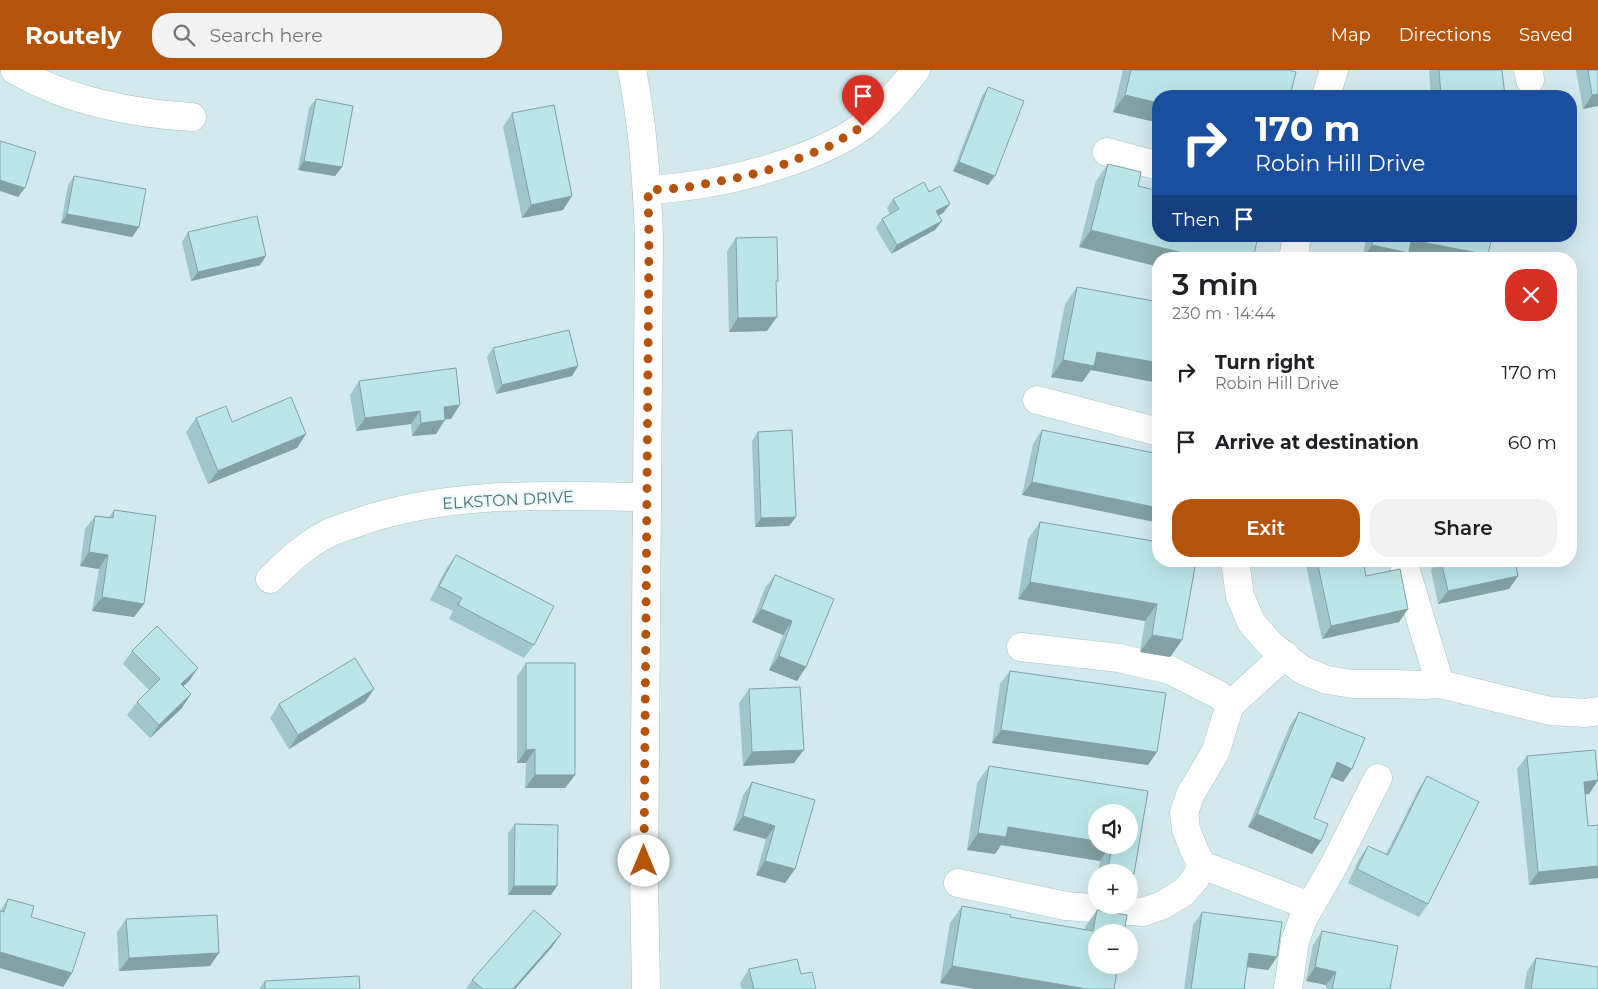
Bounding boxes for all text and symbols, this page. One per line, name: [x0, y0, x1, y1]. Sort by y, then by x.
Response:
search box: [152, 13, 502, 58]
text: Routely: [25, 21, 122, 50]
icon: search: [170, 21, 198, 49]
text: Search here: [210, 24, 323, 47]
text: Map: [1331, 24, 1371, 46]
text: Directions: [1399, 24, 1491, 46]
text: Saved: [1519, 24, 1573, 46]
pin: [842, 75, 884, 126]
icon: arrive: [849, 82, 877, 110]
text: 170 m: [1255, 107, 1360, 150]
icon: right: [1172, 110, 1237, 175]
text: Robin Hill Drive: [1255, 150, 1425, 177]
icon: arrive: [1230, 205, 1258, 233]
text: Then: [1172, 208, 1220, 231]
text: 3 min: [1172, 266, 1259, 303]
button: close: [1505, 269, 1557, 321]
text: 230 m · 14:44: [1172, 304, 1275, 323]
text: Turn right: [1215, 351, 1315, 374]
icon: right: [1172, 358, 1200, 386]
text: 170 m: [1502, 361, 1557, 384]
text: Robin Hill Drive: [1215, 374, 1339, 393]
icon: arrive: [1172, 428, 1200, 456]
text: Arrive at destination: [1215, 431, 1419, 454]
text: 60 m: [1508, 431, 1557, 454]
street label: ELKSTON DRIVE: [442, 487, 574, 513]
button: Exit: [1172, 499, 1360, 557]
button: Share: [1370, 499, 1557, 557]
map controls: [1088, 804, 1138, 974]
button: sound: [1088, 804, 1138, 854]
position arrow: [617, 834, 669, 886]
button: +: [1088, 864, 1138, 914]
button: −: [1088, 924, 1138, 974]

